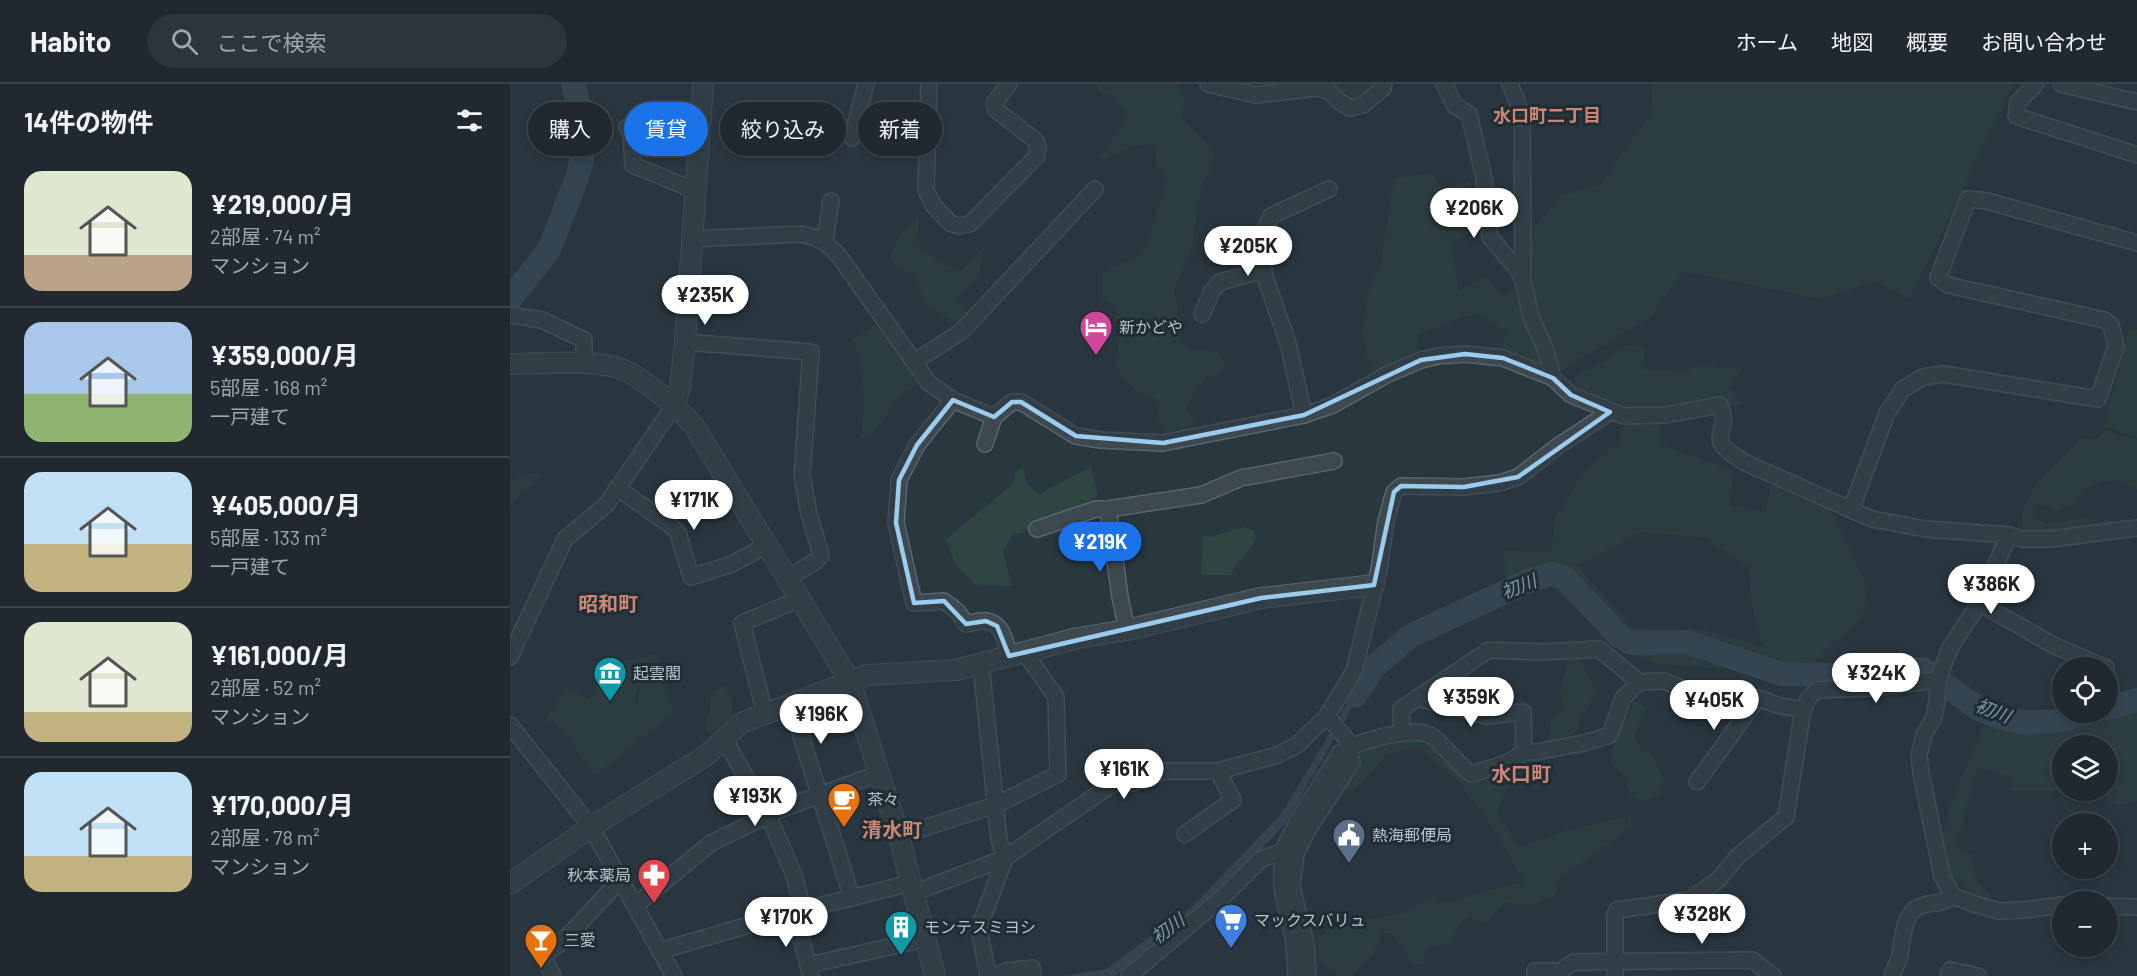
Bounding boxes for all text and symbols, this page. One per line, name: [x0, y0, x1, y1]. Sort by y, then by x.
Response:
search box: [147, 14, 567, 68]
text: Habito: [30, 24, 111, 58]
icon: search: [168, 25, 201, 58]
text: ここで検索: [216, 29, 326, 55]
text: ホーム: [1736, 29, 1798, 54]
text: 地図: [1831, 29, 1873, 54]
text: 概要: [1906, 29, 1948, 54]
text: お問い合わせ: [1981, 29, 2107, 54]
chip: 購入: [528, 102, 612, 156]
chip: 賃貸: [624, 102, 708, 156]
chip: 絞り込み: [720, 102, 846, 156]
chip: 新着: [858, 102, 942, 156]
icon: filters: [453, 104, 486, 137]
district label: 水口町二丁目: [1493, 104, 1601, 126]
text: 14件の物件: [24, 106, 153, 137]
text: ¥219,000/月: [210, 188, 354, 219]
pin: ¥206K: [1432, 188, 1516, 239]
icon: home: [72, 195, 144, 267]
text: ¥206K: [1444, 195, 1504, 219]
text: 2部屋 · 74 m²: [210, 224, 320, 248]
pin: ¥205K: [1206, 226, 1290, 277]
text: ¥205K: [1218, 233, 1278, 257]
text: マンション: [210, 253, 310, 277]
pin: ¥235K: [663, 275, 747, 326]
text: ¥235K: [676, 282, 734, 306]
hotel icon: 新かどや: [1078, 309, 1114, 356]
place label: 新かどや: [1119, 317, 1183, 336]
text: ¥359,000/月: [210, 339, 359, 370]
icon: home: [72, 346, 144, 418]
text: 5部屋 · 168 m²: [210, 375, 327, 399]
text: 一戸建て: [210, 404, 290, 428]
pin: ¥171K: [652, 480, 736, 531]
text: ¥171K: [669, 487, 719, 511]
text: ¥405,000/月: [210, 489, 361, 520]
icon: home: [72, 496, 144, 568]
pin: ¥219K: [1058, 522, 1142, 573]
text: 5部屋 · 133 m²: [210, 525, 327, 549]
text: ¥219K: [1072, 529, 1128, 553]
text: 一戸建て: [210, 554, 290, 578]
pin: ¥386K: [1949, 564, 2033, 615]
water label: 初川: [1498, 568, 1541, 603]
text: ¥386K: [1962, 571, 2020, 595]
district label: 昭和町: [578, 591, 638, 615]
text: ¥161,000/月: [210, 639, 349, 670]
icon: home: [72, 646, 144, 718]
pin: ¥324K: [1834, 653, 1918, 704]
museum icon: 起雲閣: [592, 655, 628, 702]
map controls: [2052, 657, 2118, 957]
button: locate: [2052, 657, 2118, 723]
text: ¥324K: [1846, 660, 1906, 684]
place label: 起雲閣: [633, 663, 681, 682]
text: 2部屋 · 52 m²: [210, 675, 321, 699]
pin: ¥359K: [1429, 677, 1513, 728]
pin: ¥405K: [1672, 680, 1756, 731]
text: ¥359K: [1442, 684, 1500, 708]
text: ¥405K: [1684, 687, 1744, 711]
water label: 初川: [1973, 693, 2016, 728]
pin: ¥196K: [779, 694, 863, 745]
text: ¥196K: [794, 701, 848, 725]
text: マンション: [210, 704, 310, 728]
button: layers: [2052, 735, 2118, 801]
pin: ¥161K: [1082, 749, 1166, 800]
text: ¥161K: [1099, 756, 1150, 780]
district label: 水口町: [1491, 761, 1551, 785]
pin: ¥193K: [713, 776, 797, 827]
cafe icon: 茶々: [826, 781, 862, 828]
text: ¥193K: [728, 783, 782, 807]
text: ¥170,000/月: [210, 789, 354, 820]
place label: 茶々: [867, 789, 899, 808]
icon: home: [72, 796, 144, 868]
button: +: [2052, 813, 2118, 879]
district label: 清水町: [862, 817, 922, 841]
public building icon: 熱海郵便局: [1331, 817, 1367, 864]
text: 2部屋 · 78 m²: [210, 825, 320, 849]
place label: 熱海郵便局: [1372, 825, 1452, 844]
text: マンション: [210, 854, 310, 878]
pharmacy icon: 秋本薬局: [636, 857, 672, 904]
place label: 秋本薬局: [567, 865, 631, 884]
button: −: [2052, 891, 2118, 957]
pin: ¥328K: [1660, 894, 1744, 945]
pin: ¥170K: [744, 897, 828, 948]
text: ¥328K: [1672, 901, 1732, 925]
supermarket icon: マックスバリュ: [1213, 902, 1249, 949]
text: ¥170K: [759, 904, 813, 928]
water label: 初川: [1146, 908, 1190, 948]
building icon: モンテスミヨシ: [883, 909, 919, 956]
place label: マックスバリュ: [1254, 910, 1366, 929]
place label: モンテスミヨシ: [924, 917, 1036, 936]
bar icon: 三愛: [523, 922, 559, 969]
place label: 三愛: [564, 930, 596, 949]

